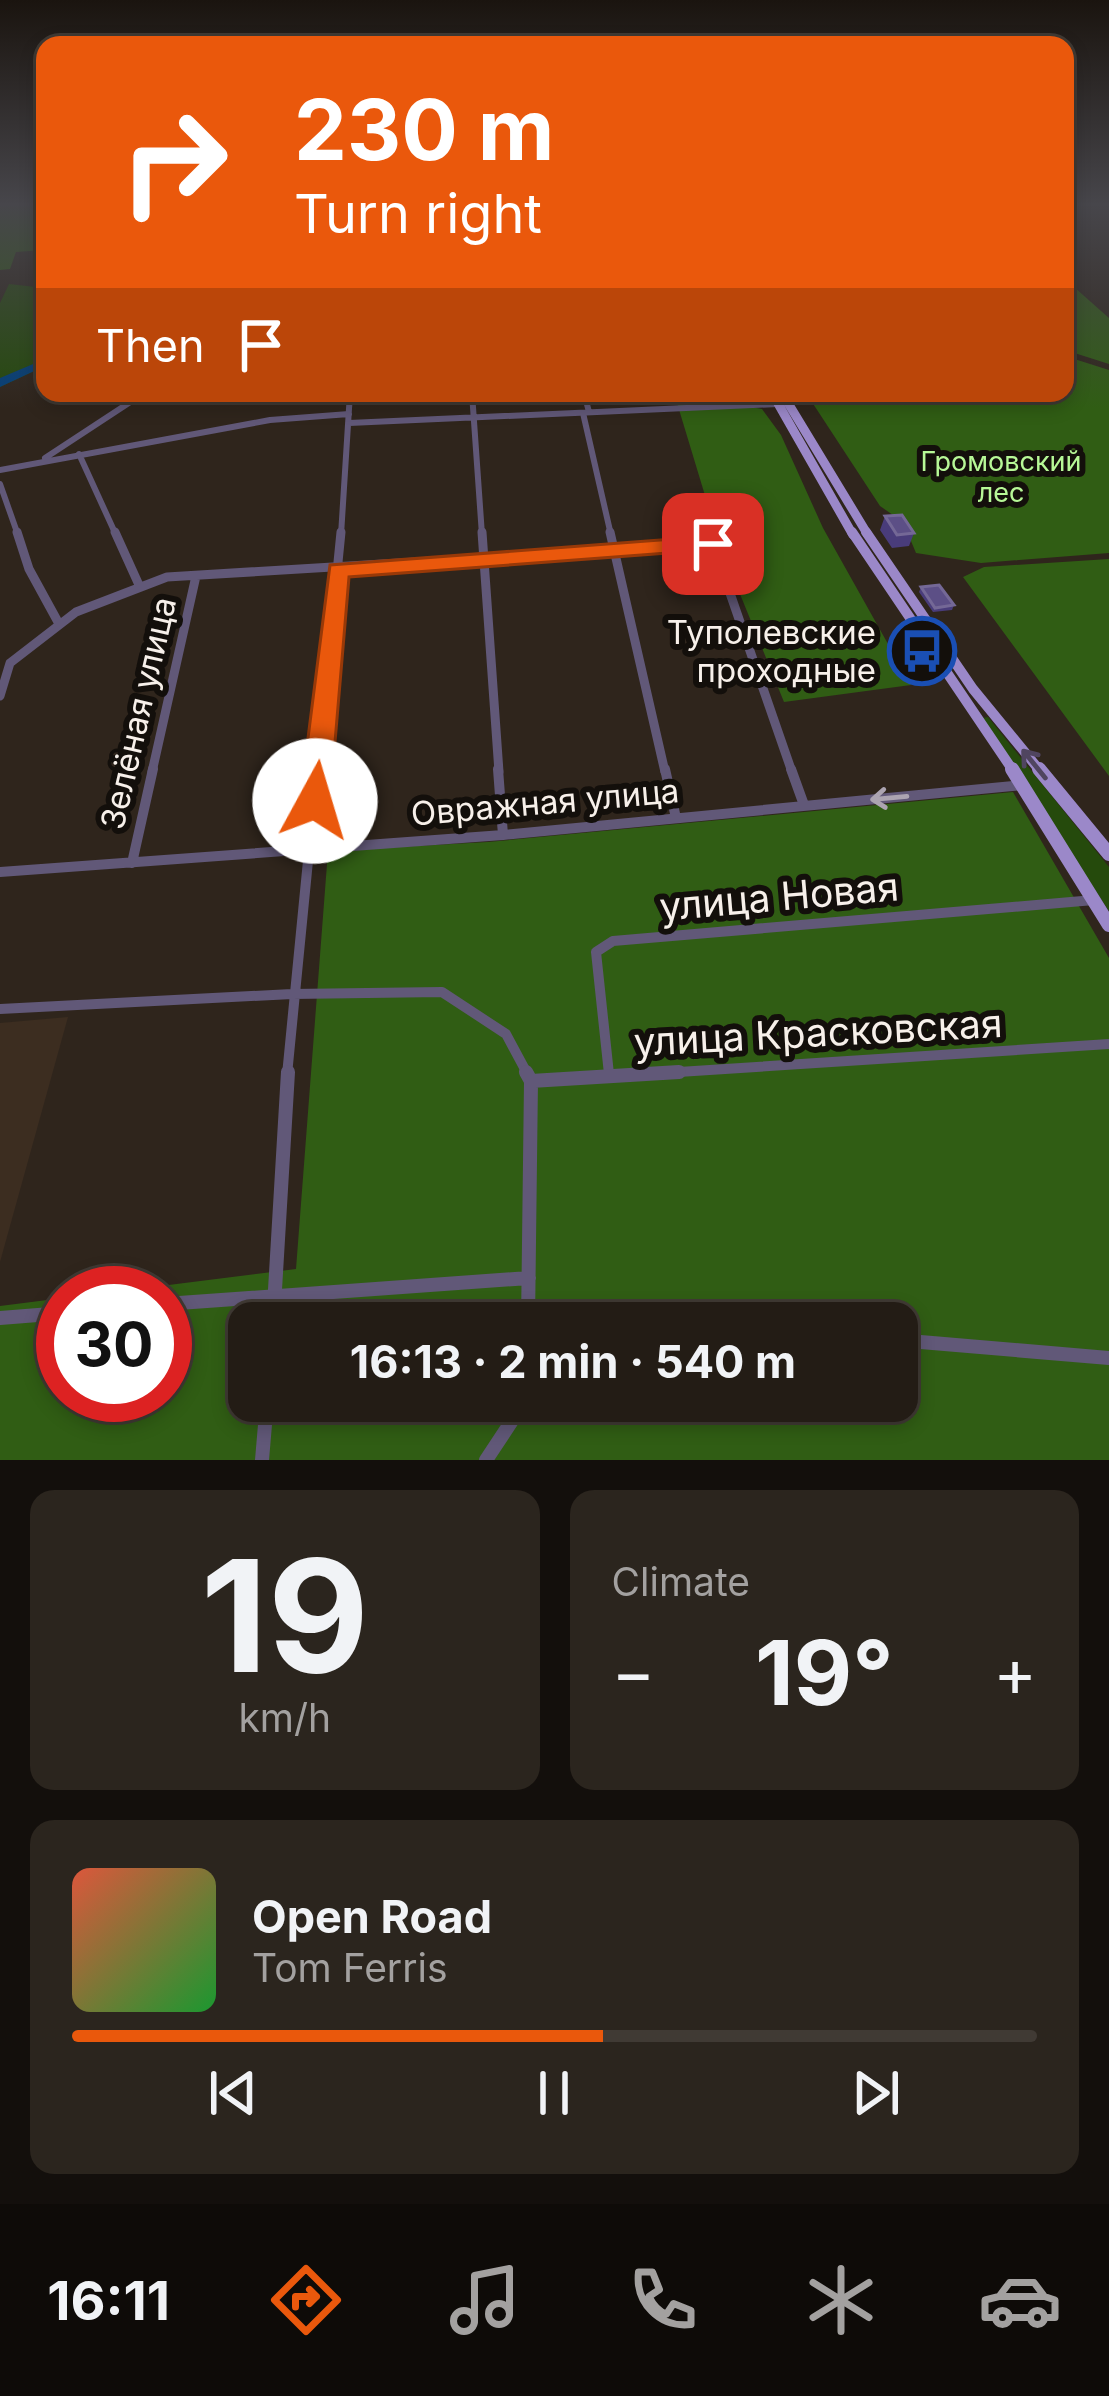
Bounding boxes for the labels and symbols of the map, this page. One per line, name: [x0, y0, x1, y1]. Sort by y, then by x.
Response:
park label: Громовский лес: [920, 445, 1082, 509]
pin: [662, 493, 764, 595]
street label: Зелёная улица: [92, 593, 184, 833]
place label: Туполевские проходные: [667, 612, 876, 690]
bus stop icon: Туполевские проходные: [887, 616, 957, 686]
position arrow: [252, 738, 378, 864]
one-way arrow: [1021, 749, 1049, 780]
street label: Овражная улица: [409, 770, 681, 834]
one-way arrow: [870, 786, 909, 809]
street label: улица Новая: [658, 862, 900, 930]
street label: улица Красковская: [632, 999, 1004, 1065]
speed limit sign: 30: [36, 1266, 192, 1422]

